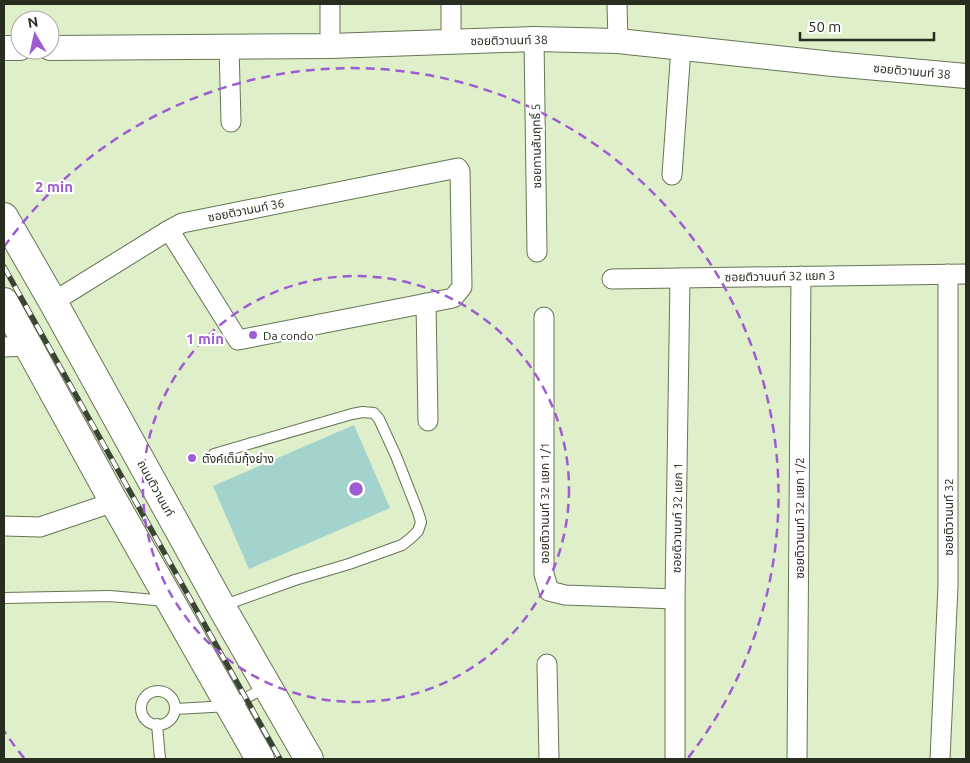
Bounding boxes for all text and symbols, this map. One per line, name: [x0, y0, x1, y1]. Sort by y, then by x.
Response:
north arrow: [10, 10, 60, 60]
scale bar: [800, 10, 934, 42]
text: N: [27, 13, 39, 31]
text: 50 m: [808, 18, 841, 35]
street label: ซอยติวานนท์ 38: [470, 33, 548, 47]
street label: ซอยติวานนท์ 38: [873, 61, 951, 81]
street label: ซอยทานสัมฤทธิ์ 5: [528, 103, 544, 189]
text: 2 min: [35, 178, 73, 195]
street label: ซอยติวานนท์ 36: [207, 196, 285, 224]
street label: ซอยติวานนท์ 32 แยก 3: [725, 269, 835, 283]
marker: Da condo: [247, 329, 259, 341]
place label: Da condo: [263, 329, 314, 342]
text: 1 min: [186, 330, 224, 347]
street label: ซอยติวานนท์ 32 แยก 1/1: [538, 442, 551, 564]
marker: ตังค์เต็มกุ้งย่าง: [186, 452, 198, 464]
place label: ตังค์เต็มกุ้งย่าง: [202, 452, 274, 466]
street label: ซอยติวานนท์ 32 แยก 1/2: [793, 457, 806, 579]
street label: ถนนติวานนท์: [135, 458, 177, 518]
street label: ซอยติวานนท์ 32 แยก 1: [670, 463, 684, 573]
street label: ซอยติวานนท์ 32: [942, 478, 955, 556]
centre of rings: [347, 480, 365, 498]

